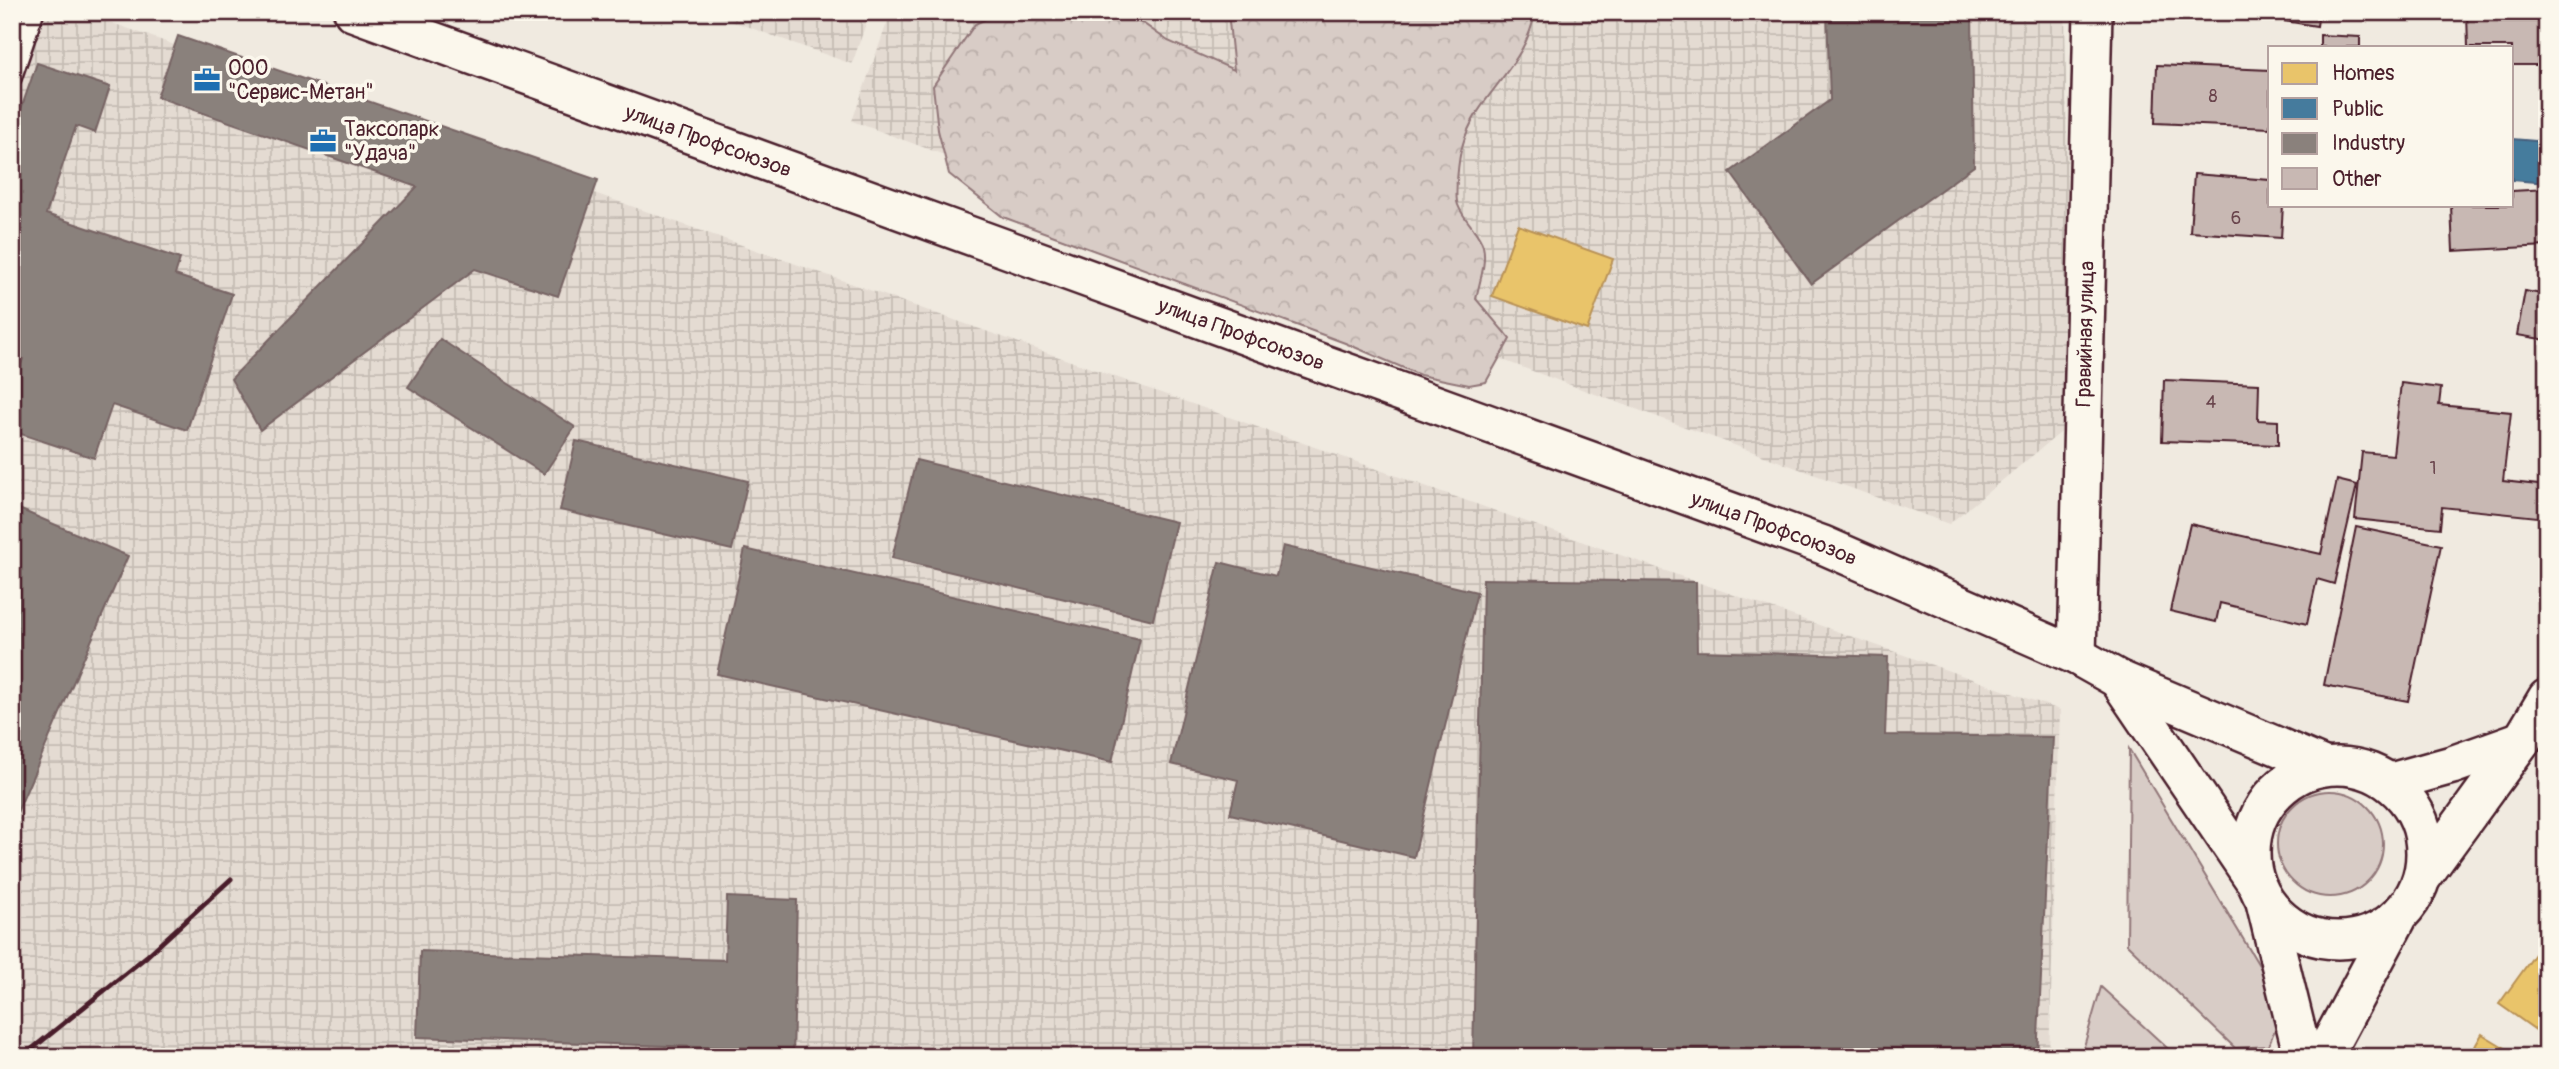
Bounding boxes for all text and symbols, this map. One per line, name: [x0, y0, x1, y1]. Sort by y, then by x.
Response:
legend: [2268, 46, 2514, 206]
place label: ООО "Сервис-Метан": [228, 55, 374, 106]
text: Homes: [2332, 60, 2395, 87]
office icon: ООО "Сервис-Метан": [192, 65, 222, 95]
house number: 8: [2208, 85, 2218, 108]
text: Public: [2332, 96, 2384, 123]
street label: улица Профсоюзов: [620, 98, 795, 183]
place label: Таксопарк "Удача": [344, 116, 440, 167]
office icon: Таксопарк "Удача": [308, 126, 338, 156]
text: Industry: [2332, 130, 2405, 157]
text: Other: [2332, 166, 2382, 193]
house number: 6: [2231, 207, 2241, 230]
street label: Гравийная улица: [2070, 261, 2100, 408]
street label: улица Профсоюзов: [1153, 291, 1329, 377]
house number: 4: [2206, 391, 2217, 414]
house number: 1: [2429, 457, 2437, 480]
street label: улица Профсоюзов: [1686, 484, 1862, 572]

